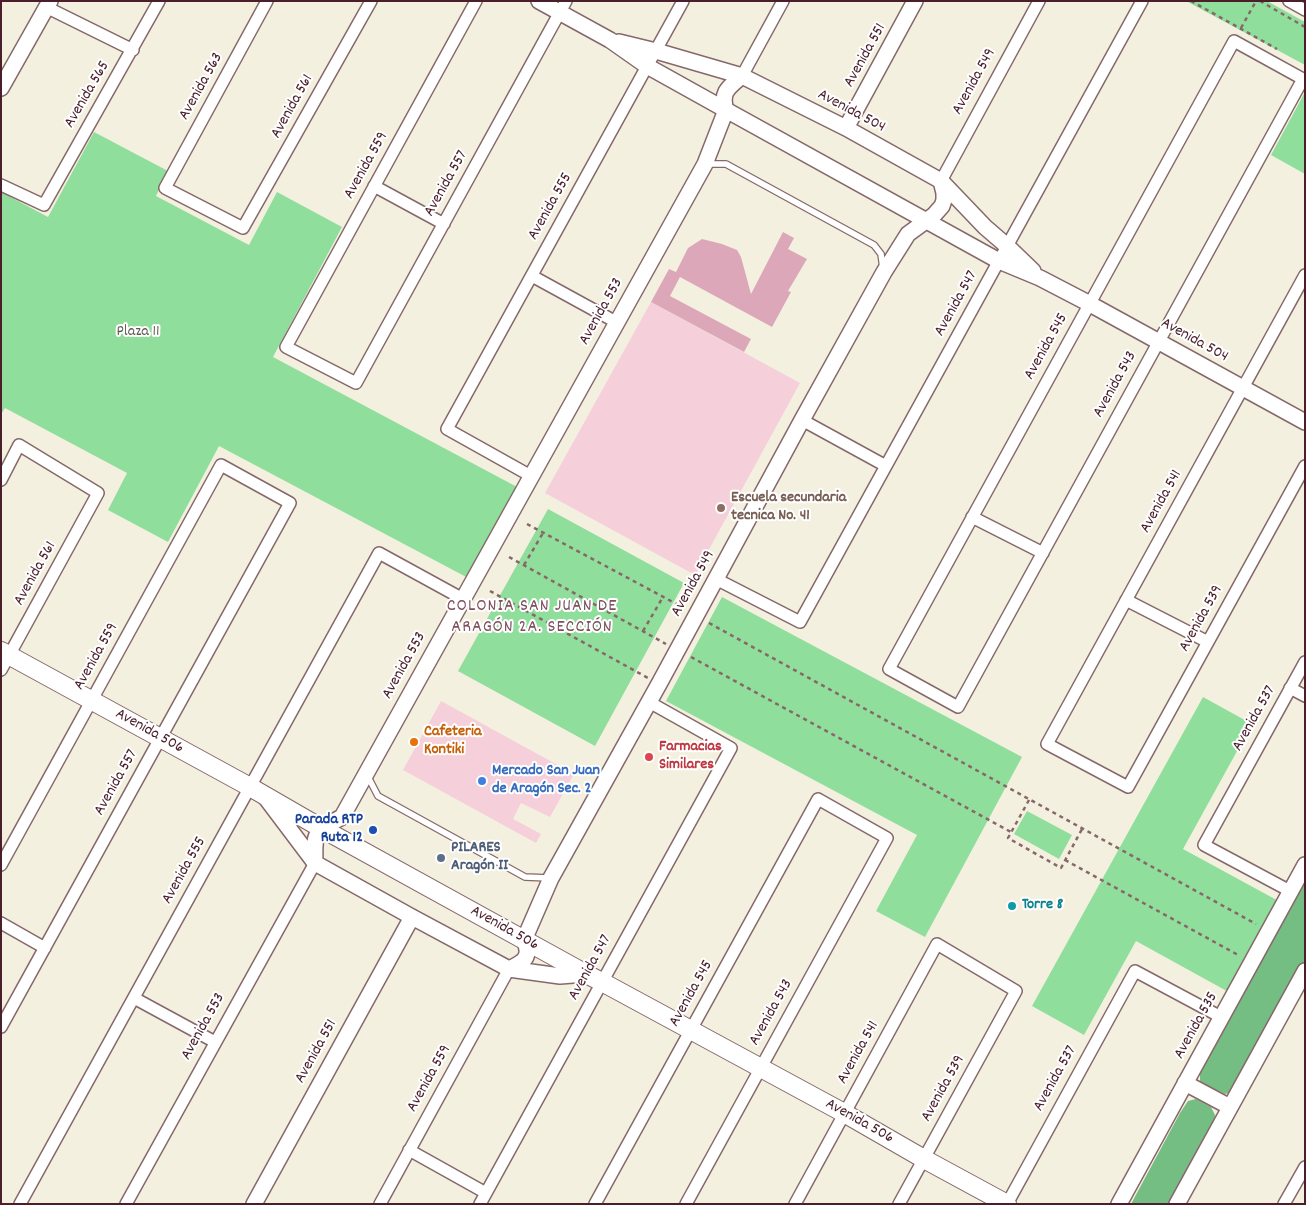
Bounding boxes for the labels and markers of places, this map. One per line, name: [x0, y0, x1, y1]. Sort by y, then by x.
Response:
place label: Escuela secundaria tecnica No. 41: [731, 489, 846, 527]
marker: Escuela secundaria tecnica No. 41: [715, 502, 727, 514]
place label: Cafeteria Kontiki: [424, 723, 481, 761]
marker: Cafeteria Kontiki: [408, 736, 420, 748]
place label: Farmacias Similares: [659, 738, 722, 776]
marker: Farmacias Similares: [643, 751, 655, 763]
place label: Mercado San Juan de Aragón Sec. 2: [492, 762, 600, 800]
marker: Mercado San Juan de Aragón Sec. 2: [476, 775, 488, 787]
place label: Parada RTP Ruta 12: [295, 811, 363, 849]
marker: Parada RTP Ruta 12: [367, 824, 379, 836]
place label: PILARES Aragón II: [451, 839, 508, 877]
marker: PILARES Aragón II: [435, 852, 447, 864]
place label: Torre 8: [1022, 896, 1063, 916]
marker: Torre 8: [1006, 900, 1018, 912]

